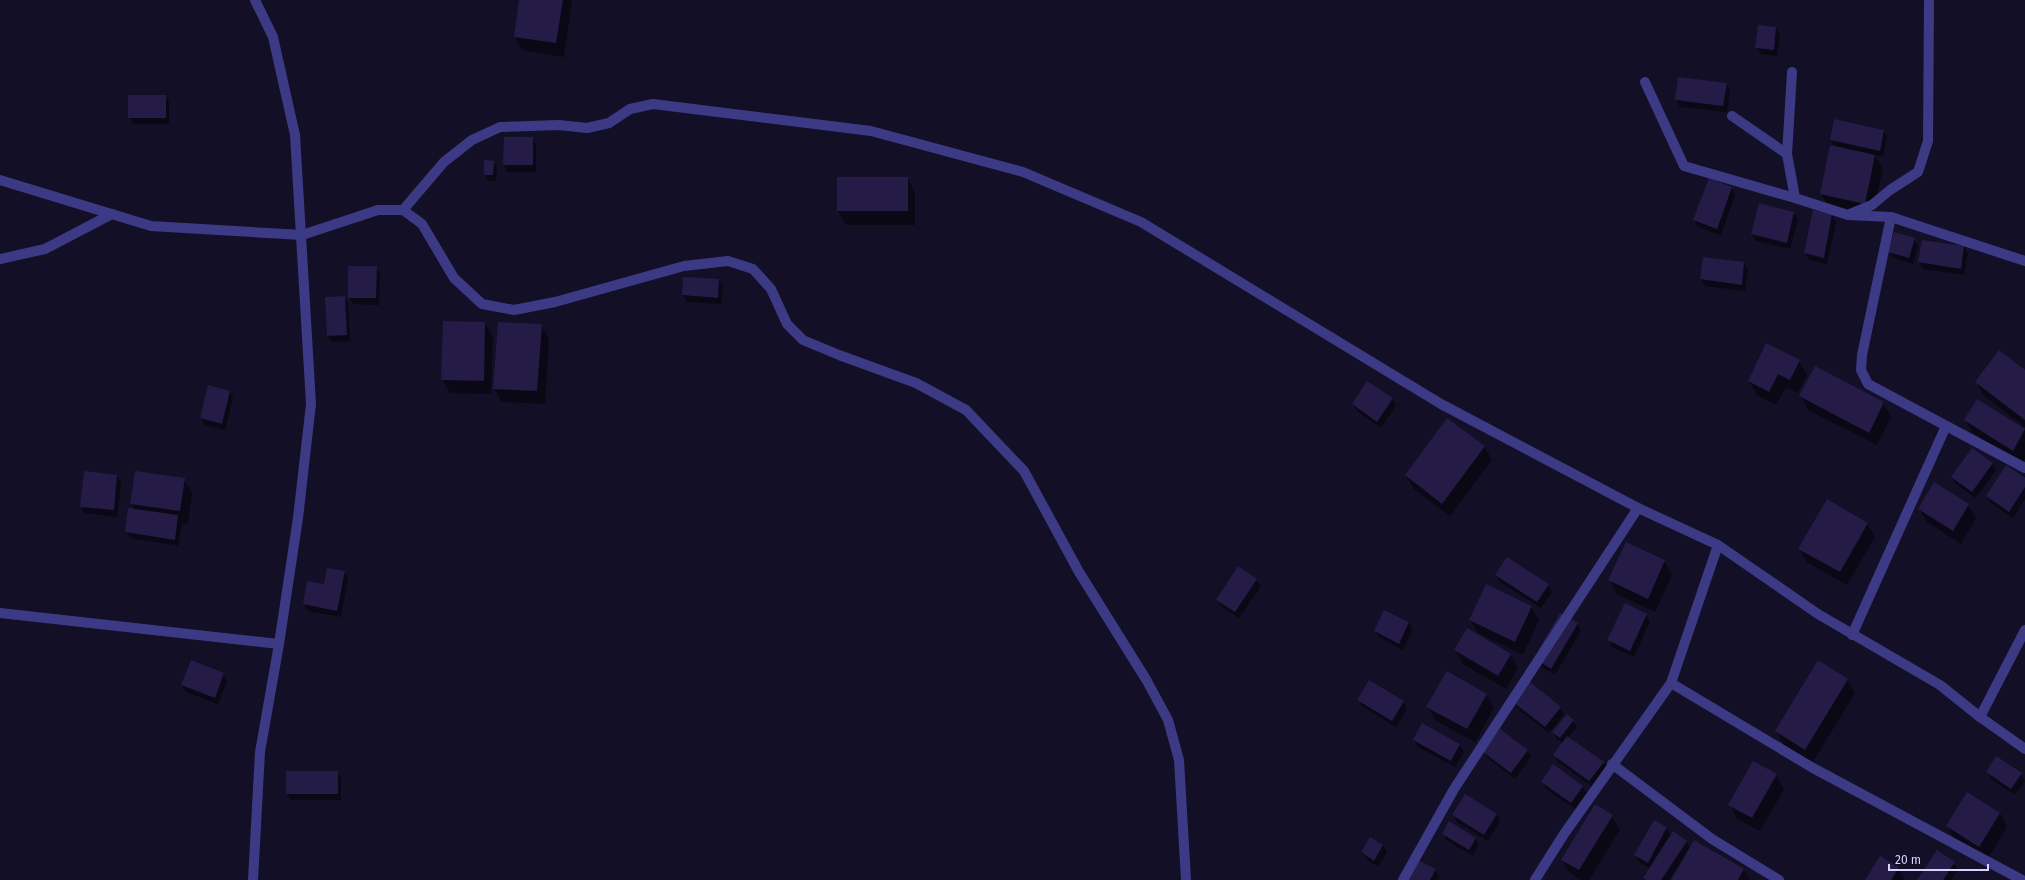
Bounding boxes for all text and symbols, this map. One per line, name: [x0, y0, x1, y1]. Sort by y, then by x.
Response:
scale bar: [1889, 846, 1988, 872]
text: 20 m: [1895, 853, 1921, 867]

